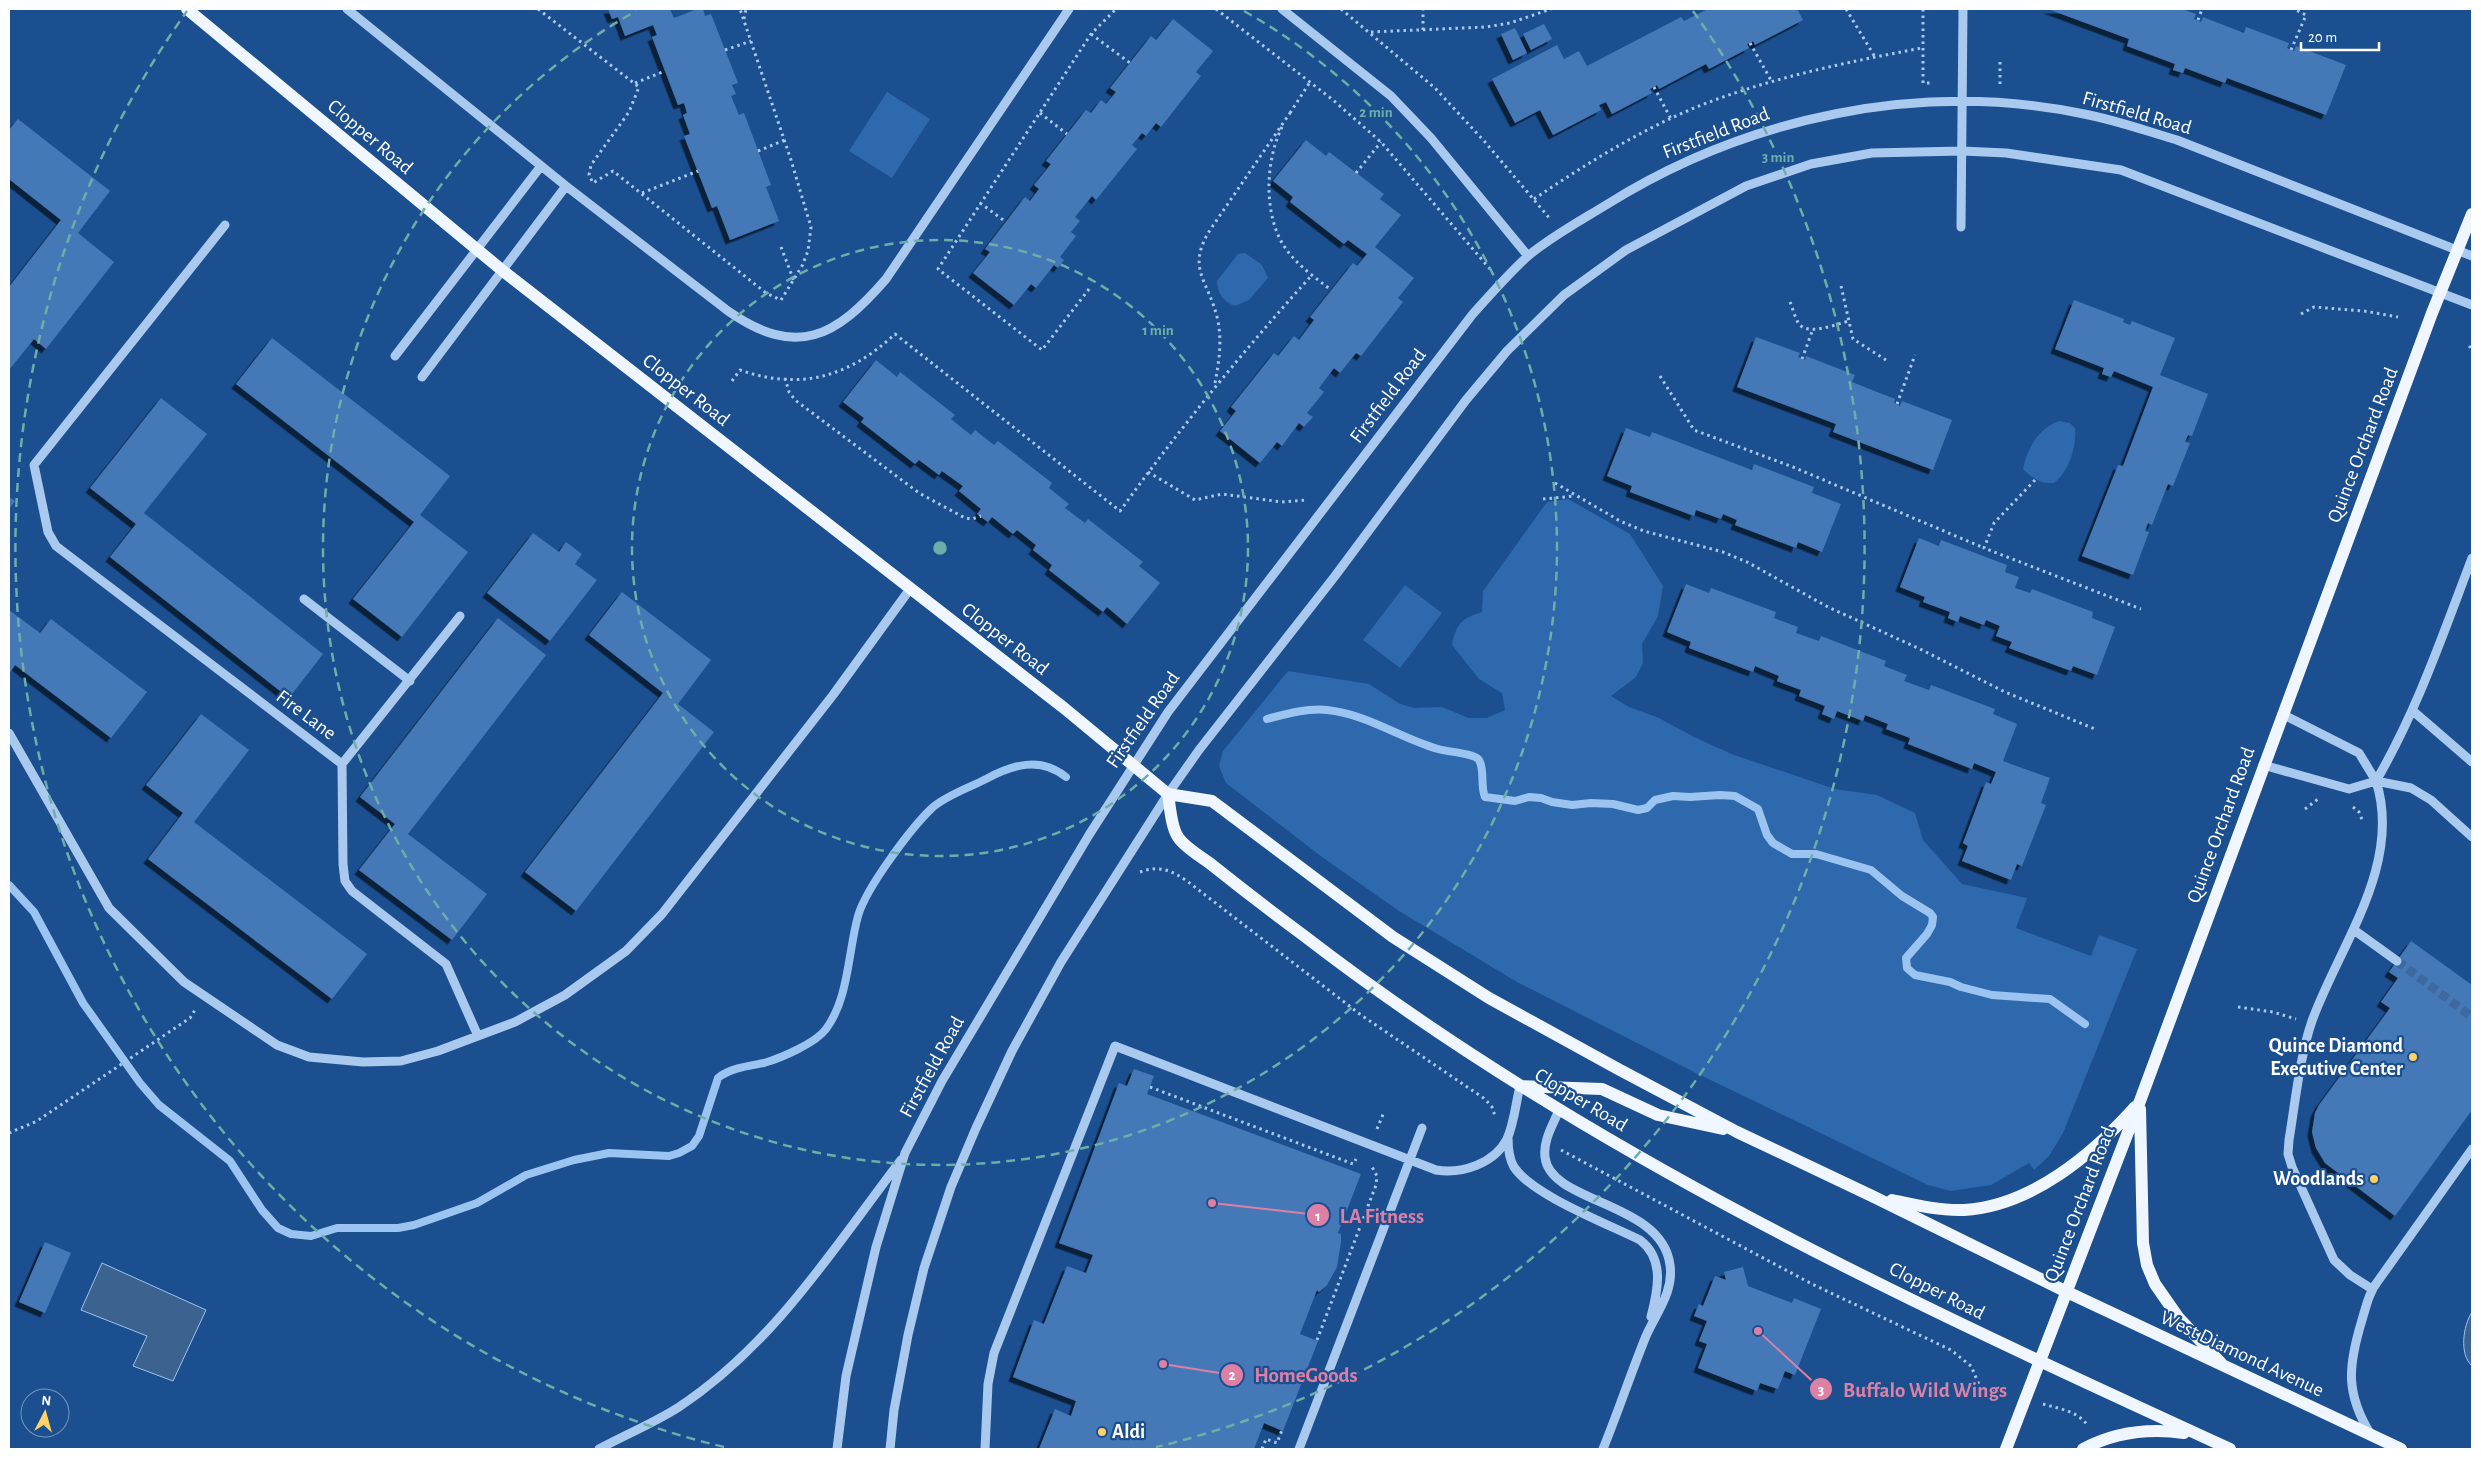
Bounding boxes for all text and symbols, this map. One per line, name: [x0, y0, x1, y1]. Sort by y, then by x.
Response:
scale bar: [2301, 20, 2378, 52]
text: 20 m: [2308, 30, 2337, 45]
street label: Firstfield Road: [2080, 88, 2194, 138]
street label: Clopper Road: [324, 96, 416, 178]
street label: Firstfield Road: [1660, 104, 1772, 162]
text: 2 min: [1359, 105, 1393, 120]
text: 3 min: [1762, 150, 1794, 165]
text: 1 min: [1142, 323, 1174, 338]
street label: Firstfield Road: [1346, 345, 1430, 447]
street label: Clopper Road: [639, 350, 733, 430]
street label: Quince Orchard Road: [2324, 365, 2402, 525]
centre of rings: [931, 539, 949, 557]
street label: Clopper Road: [958, 599, 1052, 679]
street label: Firstfield Road: [1103, 668, 1183, 772]
street label: Fire Lane: [272, 686, 340, 744]
street label: Quince Orchard Road: [2183, 744, 2259, 906]
street label: Firstfield Road: [896, 1013, 968, 1121]
place label: Quince Diamond Executive Center: [2269, 1036, 2403, 1079]
marker: Quince Diamond Executive Center: [2407, 1051, 2419, 1063]
street label: Clopper Road: [1531, 1065, 1631, 1135]
street label: Quince Orchard Road: [2041, 1124, 2119, 1284]
place label: Woodlands: [2273, 1169, 2364, 1189]
marker: Woodlands: [2368, 1173, 2380, 1185]
callout: LA Fitness: [1305, 1197, 1434, 1233]
text: LA Fitness: [1340, 1206, 1424, 1227]
text: 1: [1315, 1209, 1321, 1224]
street label: Clopper Road: [1886, 1258, 1988, 1324]
street label: West Diamond Avenue: [2157, 1307, 2327, 1401]
callout: HomeGoods: [1219, 1357, 1368, 1393]
text: HomeGoods: [1254, 1365, 1358, 1386]
text: 2: [1228, 1368, 1236, 1383]
callout: Buffalo Wild Wings: [1808, 1371, 2017, 1407]
text: Buffalo Wild Wings: [1843, 1380, 2007, 1401]
text: 3: [1818, 1383, 1824, 1398]
north arrow: [20, 1388, 70, 1438]
text: N: [41, 1394, 52, 1409]
place label: Aldi: [1112, 1422, 1145, 1442]
marker: Aldi: [1096, 1426, 1108, 1438]

